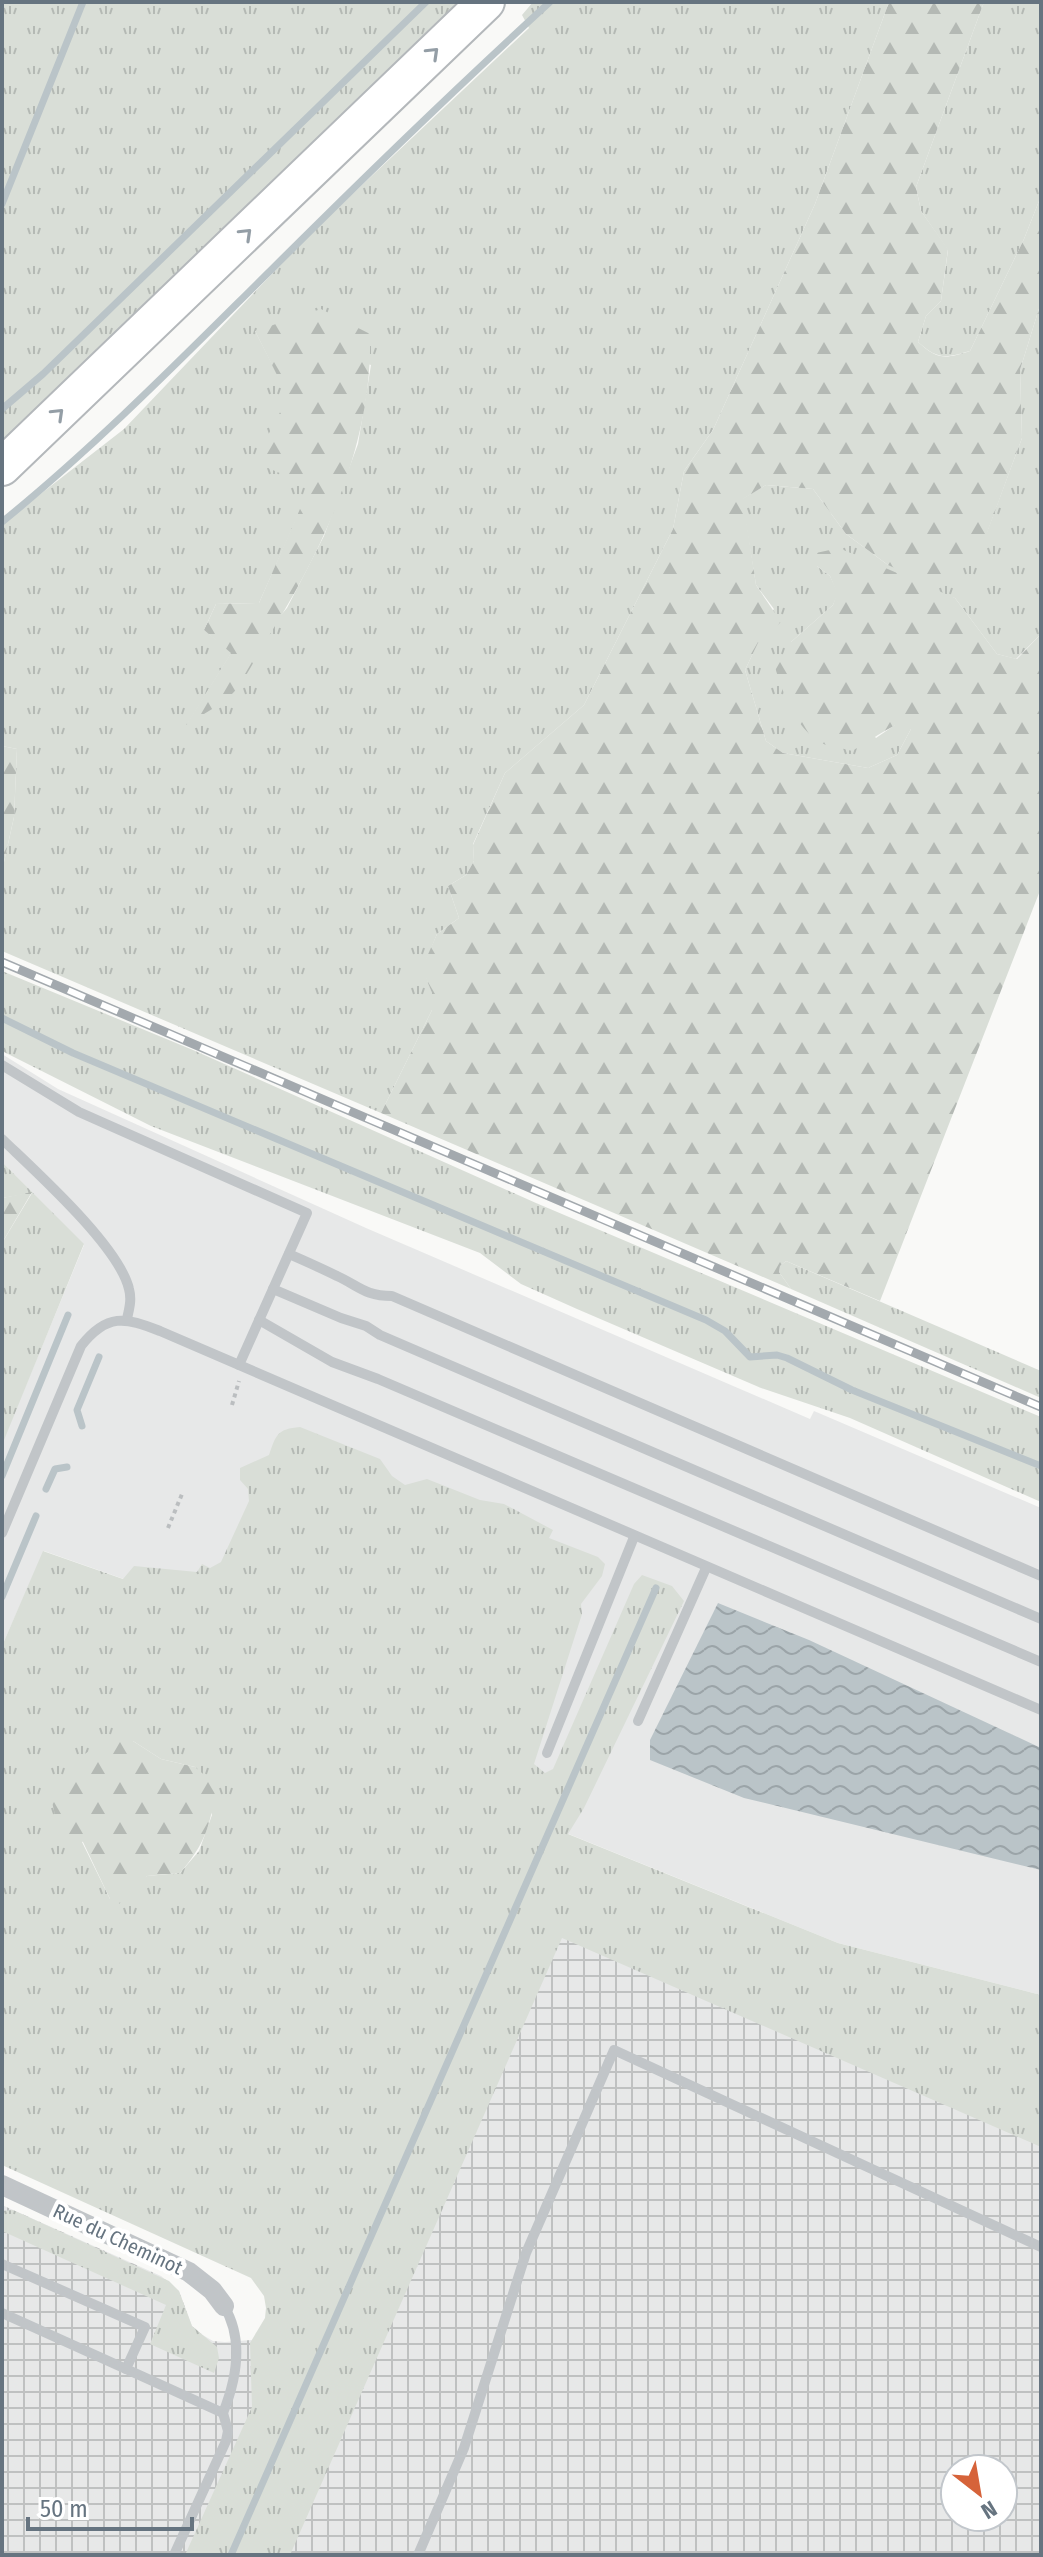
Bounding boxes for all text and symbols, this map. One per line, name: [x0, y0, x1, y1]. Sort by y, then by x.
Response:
one-way arrow: [424, 48, 438, 62]
one-way arrow: [237, 229, 251, 243]
one-way arrow: [49, 408, 63, 423]
street label: Rue du Cheminot: [49, 2198, 187, 2280]
north arrow: [939, 2453, 1019, 2533]
scale bar: [28, 2481, 192, 2531]
text: 50 m: [40, 2495, 88, 2523]
text: N: [976, 2495, 1002, 2525]

